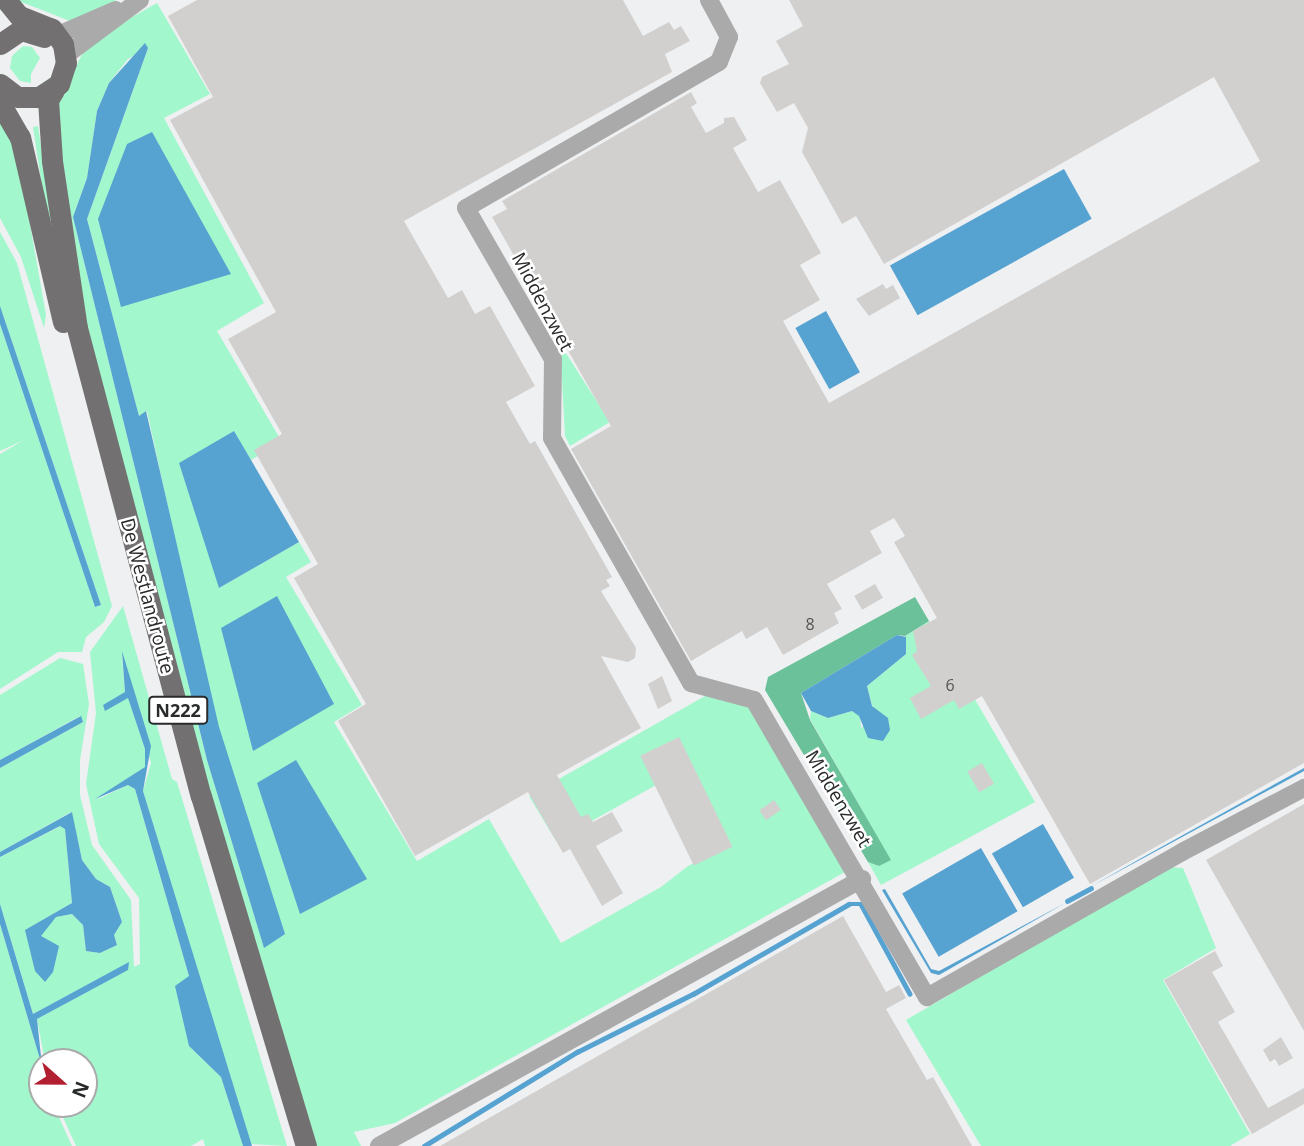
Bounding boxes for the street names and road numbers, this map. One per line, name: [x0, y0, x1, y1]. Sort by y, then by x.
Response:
street label: Middenzwet: [506, 249, 578, 355]
street label: De Westlandroute: [115, 516, 179, 676]
road number: N222: [146, 696, 210, 724]
street label: Middenzwet: [800, 747, 876, 851]

